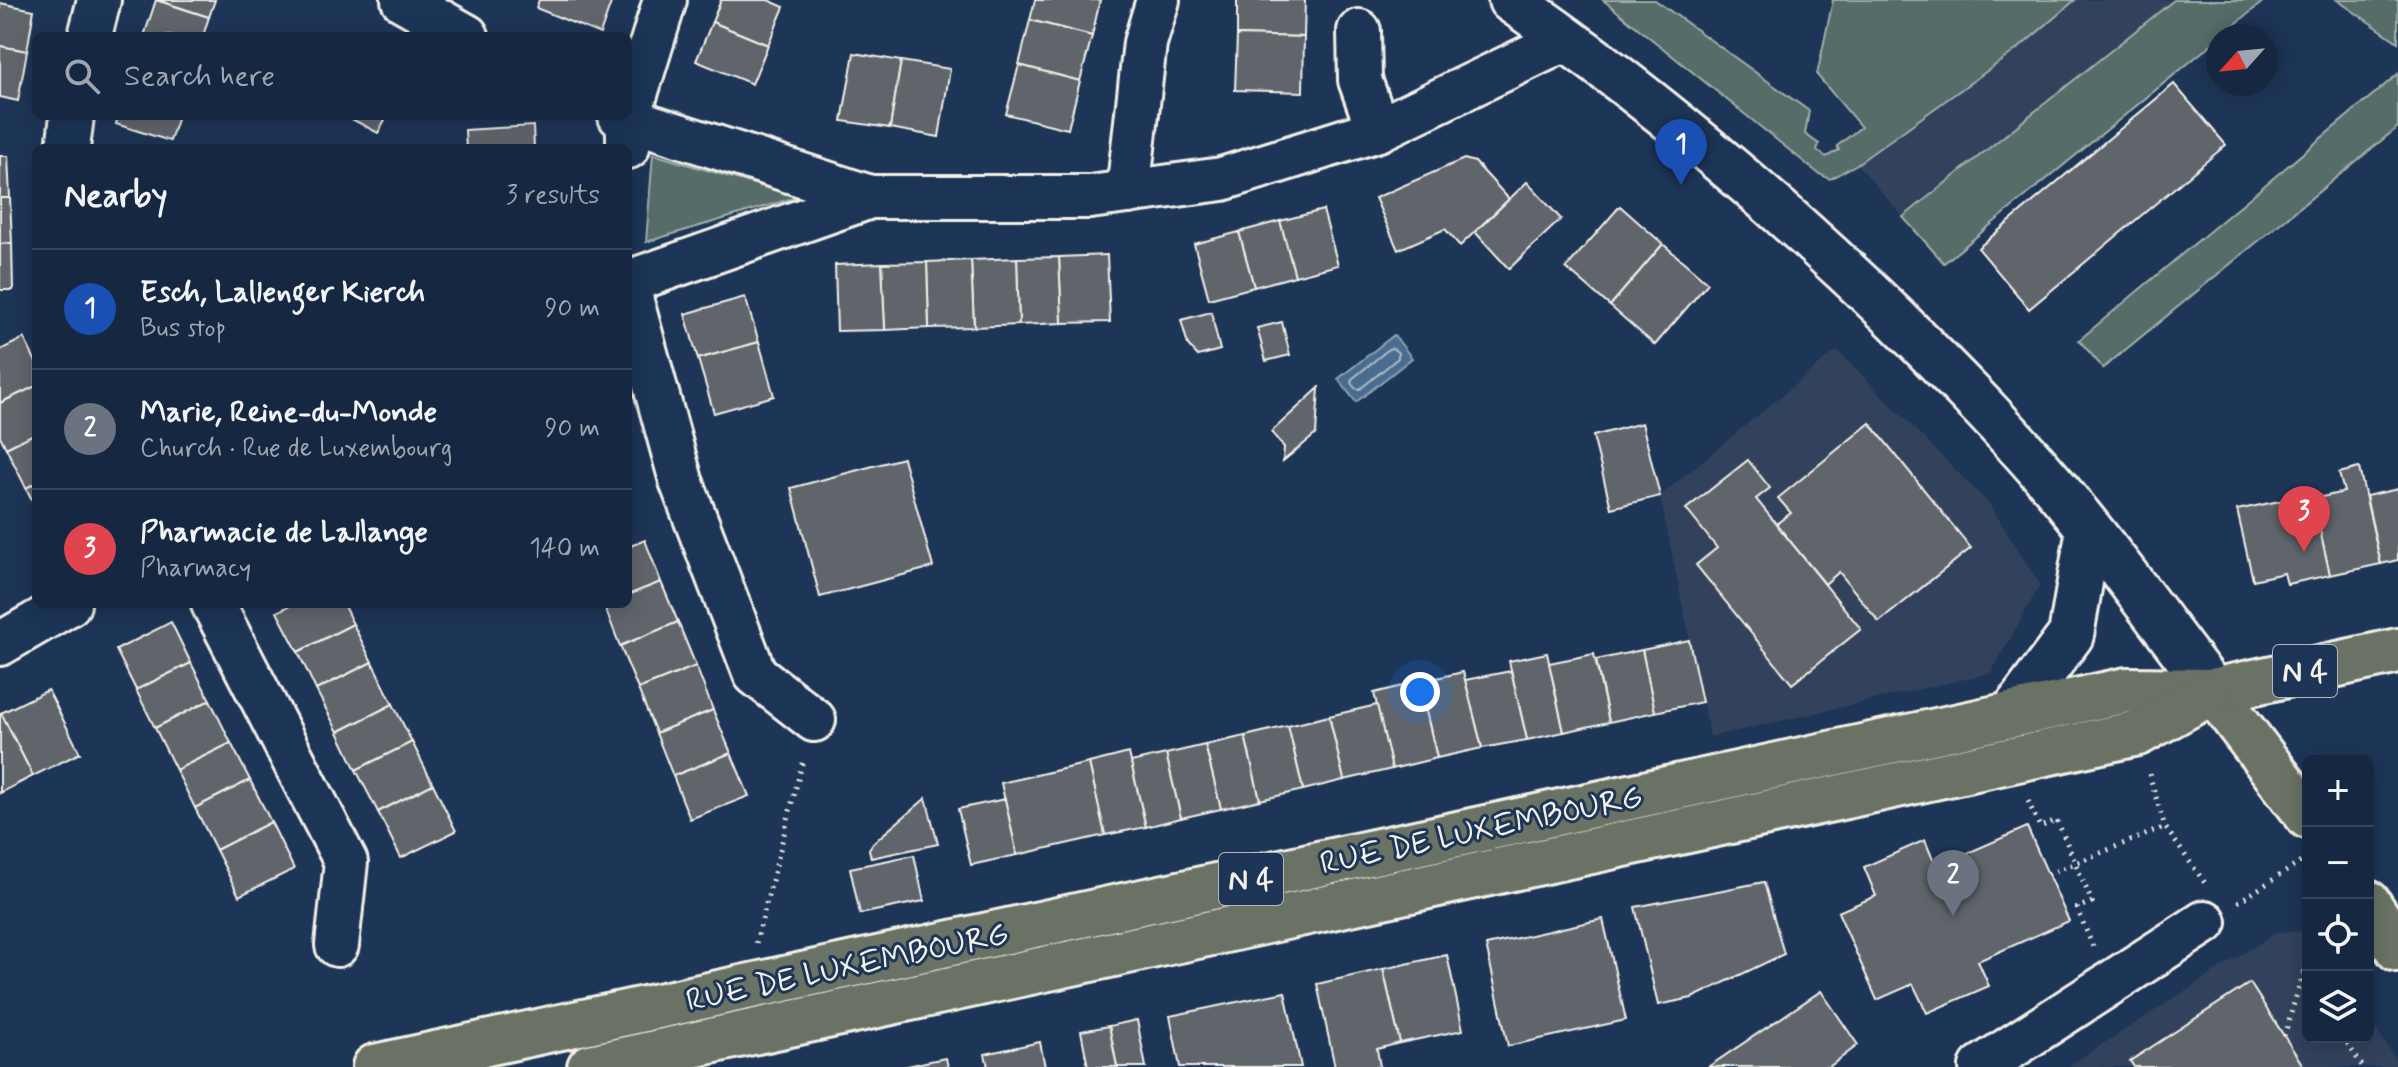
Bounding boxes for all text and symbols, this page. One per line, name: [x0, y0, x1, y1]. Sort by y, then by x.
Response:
north arrow: [2206, 24, 2278, 96]
search box: [32, 32, 632, 120]
icon: search: [60, 54, 104, 98]
text: Search here: [124, 57, 275, 96]
pin: 1: [1655, 119, 1707, 185]
text: Nearby: [64, 174, 168, 219]
text: 3 results: [506, 179, 600, 213]
text: Esch, Lallenger Kierch: [140, 273, 425, 312]
text: 1: [84, 292, 96, 326]
text: 90 m: [545, 292, 600, 326]
text: Bus stop: [140, 312, 226, 346]
text: Marie, Reine-du-Monde: [140, 393, 437, 432]
text: 2: [84, 412, 96, 446]
text: 90 m: [545, 412, 600, 446]
text: Church · Rue de Luxembourg: [140, 432, 452, 466]
pin: 3: [2278, 486, 2330, 552]
text: Pharmacie de Lallange: [140, 513, 428, 552]
text: 3: [84, 532, 96, 566]
text: 140 m: [529, 532, 600, 566]
text: Pharmacy: [140, 552, 251, 586]
road number: N 4: [2273, 645, 2337, 697]
your location: [1400, 672, 1440, 712]
map controls: [2302, 755, 2374, 1043]
button: +: [2302, 755, 2374, 827]
street label: RUE DE LUXEMBOURG: [1316, 776, 1646, 886]
button: −: [2302, 827, 2374, 899]
pin: 2: [1927, 850, 1979, 916]
road number: N 4: [1219, 853, 1283, 905]
button: locate: [2302, 899, 2374, 971]
street label: RUE DE LUXEMBOURG: [682, 913, 1012, 1023]
button: layers: [2302, 971, 2374, 1043]

